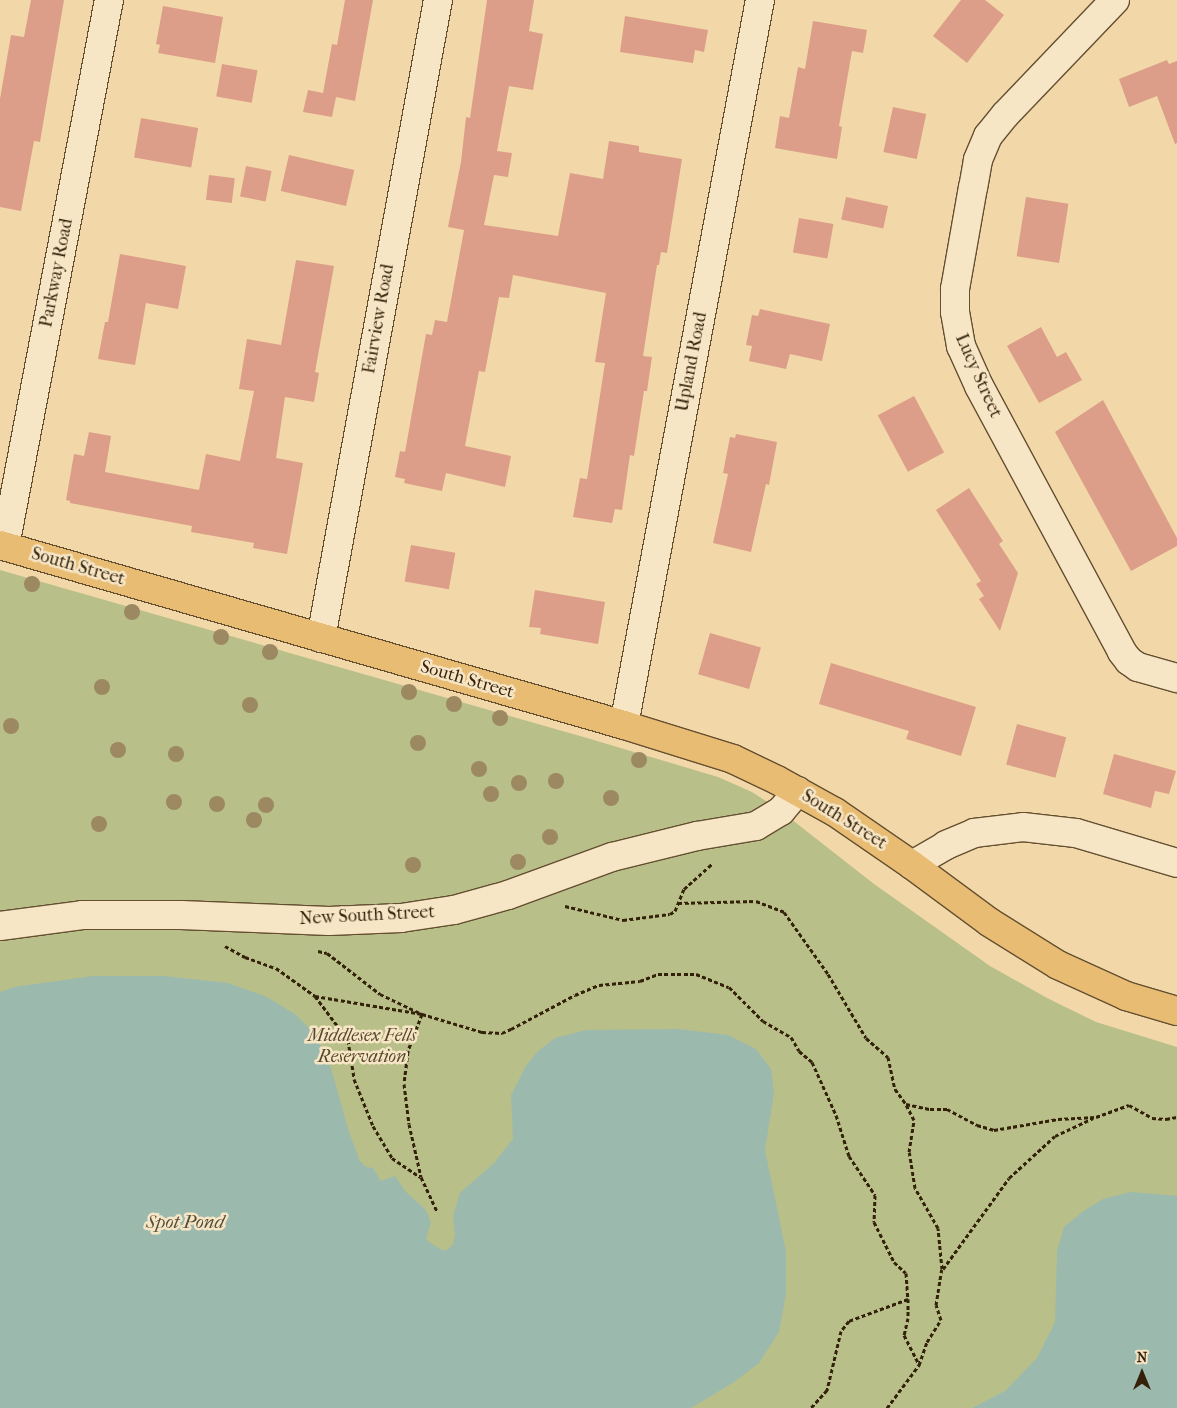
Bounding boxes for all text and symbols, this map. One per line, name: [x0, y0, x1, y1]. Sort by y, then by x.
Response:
street label: Parkway Road: [36, 217, 78, 329]
street label: Fairview Road: [359, 262, 399, 376]
street label: Upland Road: [672, 310, 712, 414]
street label: Lucy Street: [950, 331, 1006, 421]
street label: South Street: [29, 543, 127, 591]
street label: South Street: [418, 656, 516, 704]
street label: South Street: [797, 785, 891, 855]
street label: New South Street: [299, 902, 435, 930]
park label: Middlesex Fells Reservation: [308, 1026, 416, 1068]
water label: Spot Pond: [146, 1212, 224, 1234]
north arrow: [1117, 1348, 1167, 1398]
text: N: [1137, 1349, 1147, 1366]

